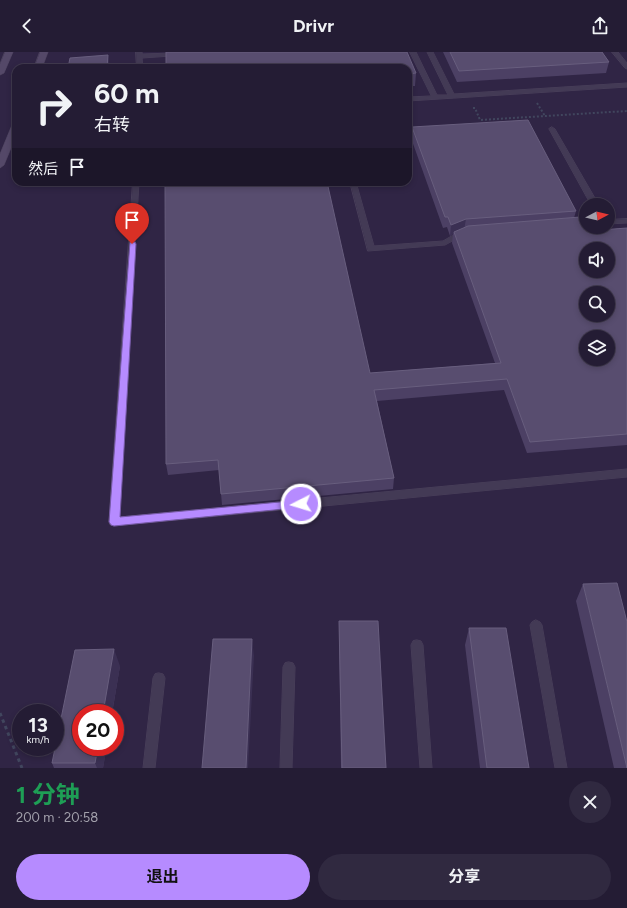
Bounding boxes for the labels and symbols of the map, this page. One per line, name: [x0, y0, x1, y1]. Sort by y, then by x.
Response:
north arrow: [579, 198, 615, 234]
pin: [115, 203, 149, 244]
position arrow: [280, 483, 322, 525]
speed limit sign: 20: [72, 704, 124, 756]

